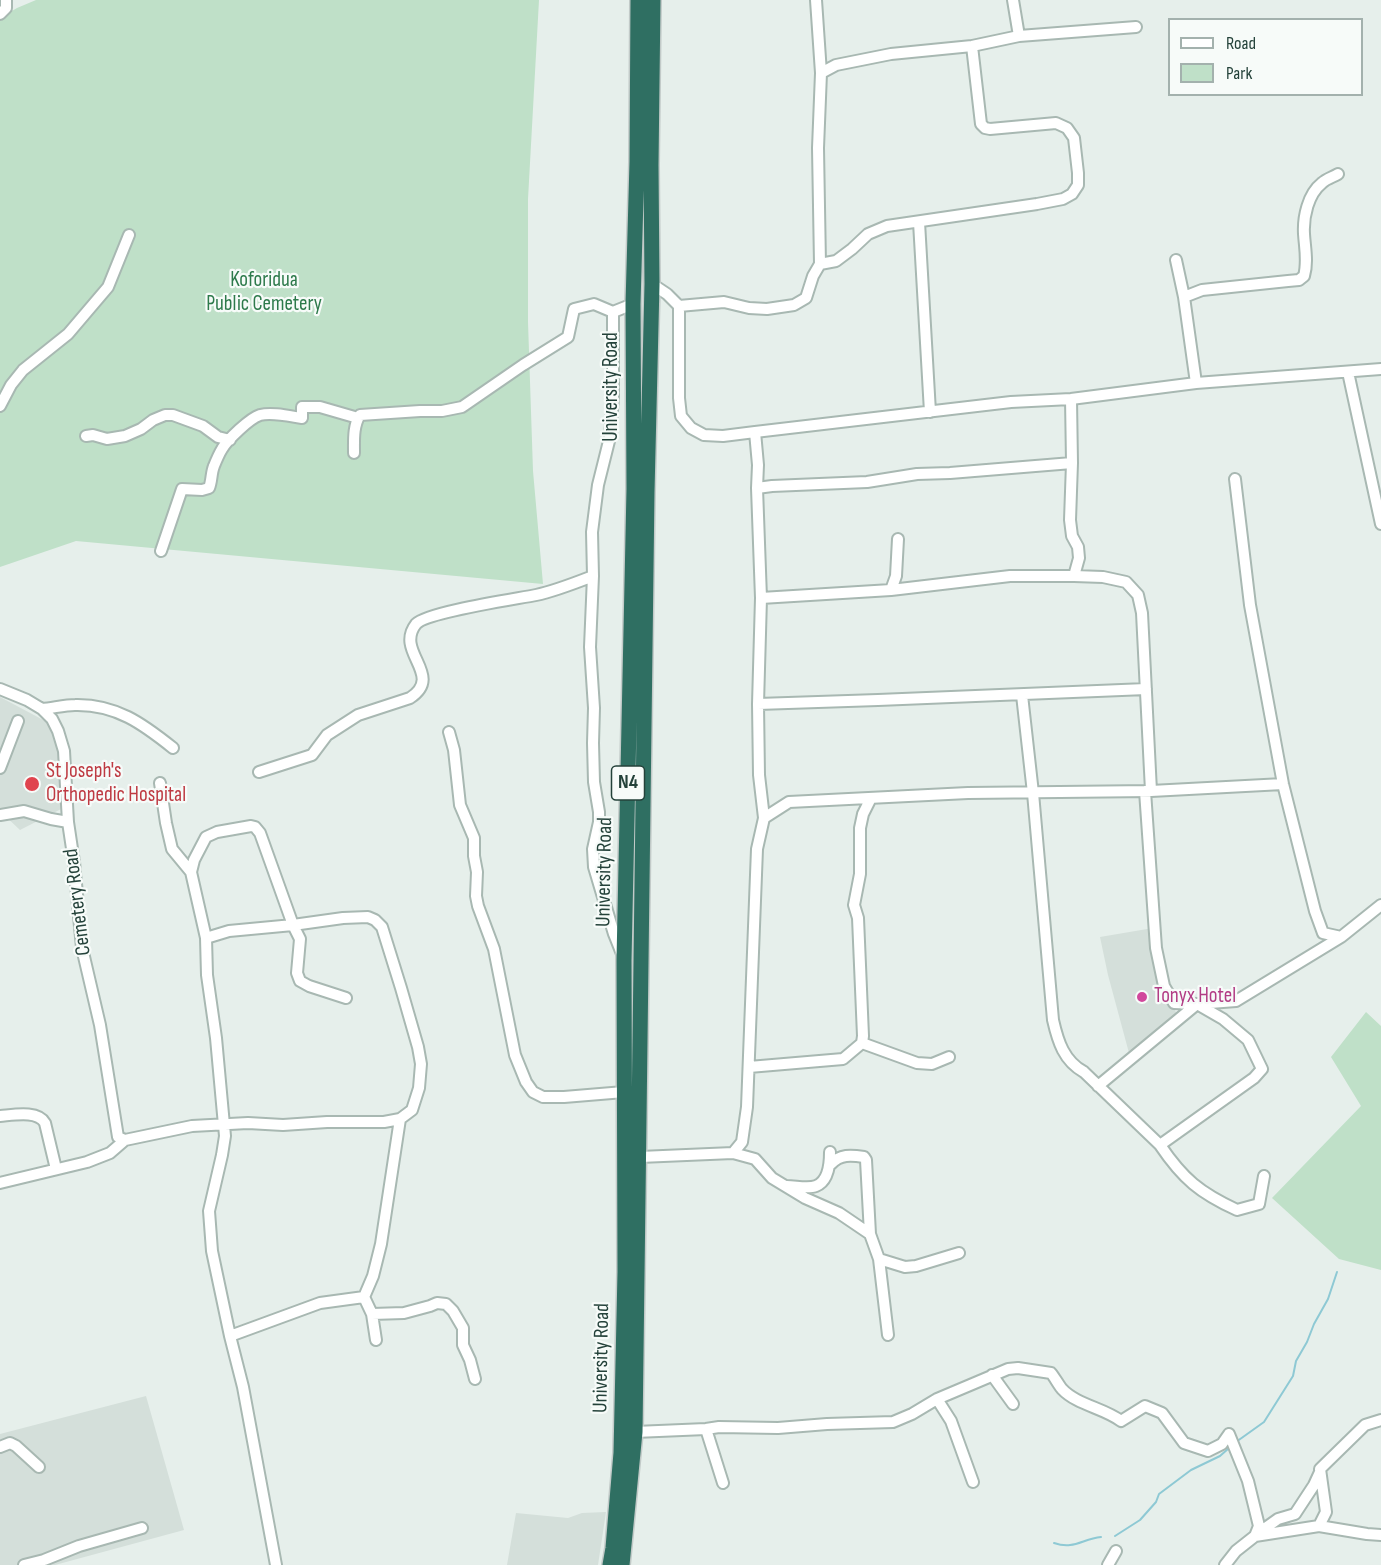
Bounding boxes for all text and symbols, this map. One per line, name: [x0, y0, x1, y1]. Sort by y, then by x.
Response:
legend: [1168, 18, 1363, 96]
text: Road: [1226, 33, 1256, 54]
text: Park: [1226, 63, 1252, 84]
park label: Koforidua Public Cemetery: [206, 268, 322, 318]
street label: University Road: [599, 332, 625, 442]
place label: St Joseph's Orthopedic Hospital: [46, 759, 186, 809]
road number: N4: [612, 766, 644, 800]
marker: St Joseph's Orthopedic Hospital: [23, 775, 41, 793]
street label: University Road: [591, 817, 619, 927]
street label: Cemetery Road: [59, 847, 97, 957]
place label: Tonyx Hotel: [1154, 984, 1236, 1010]
marker: Tonyx Hotel: [1135, 990, 1149, 1004]
street label: University Road: [588, 1303, 616, 1413]

